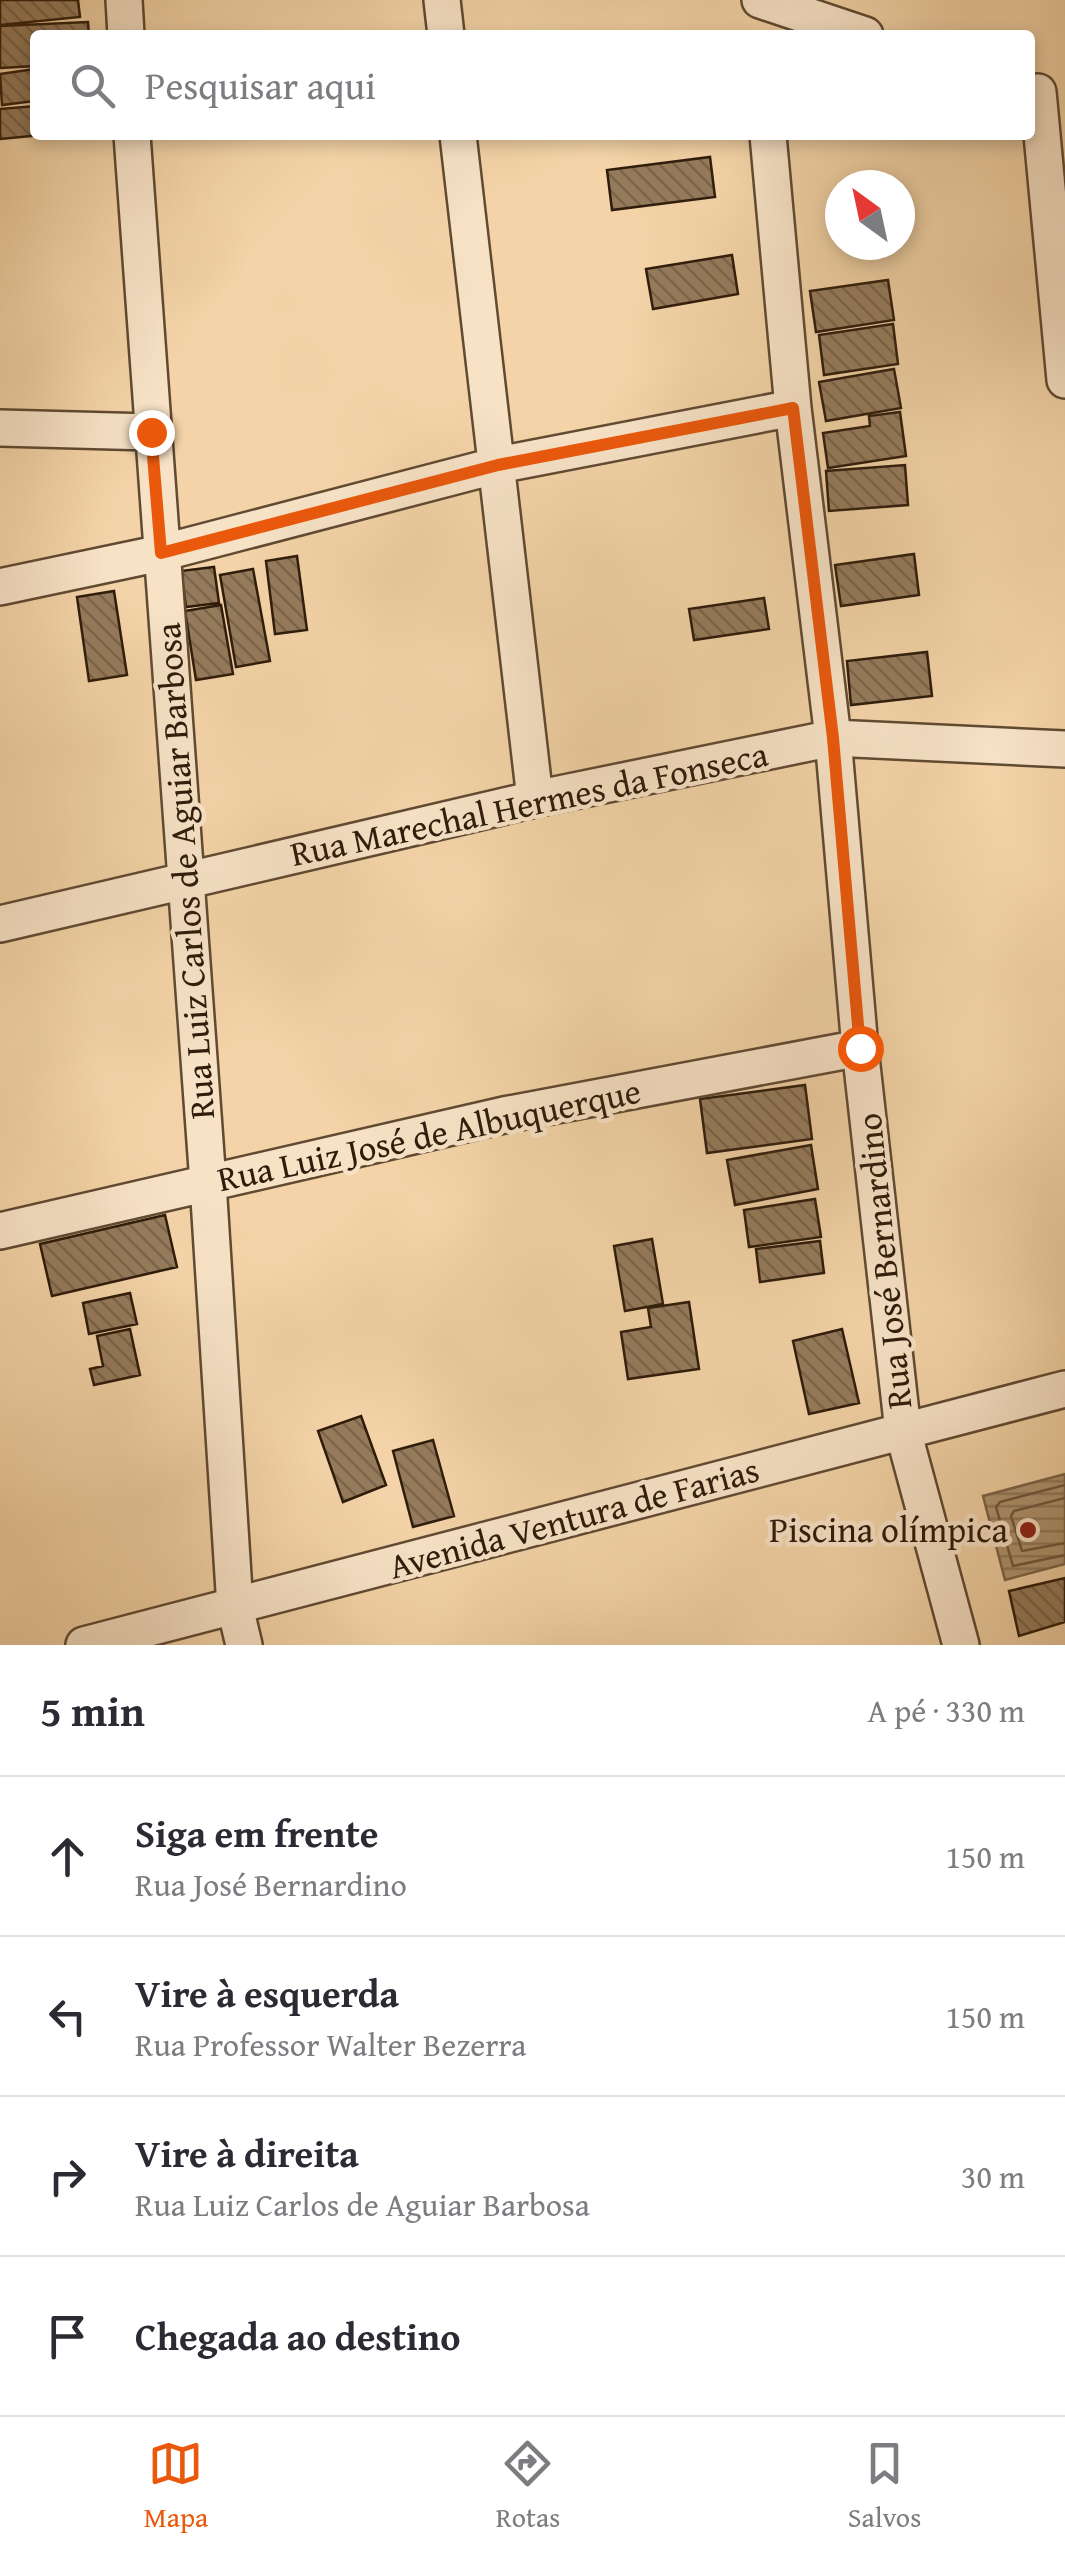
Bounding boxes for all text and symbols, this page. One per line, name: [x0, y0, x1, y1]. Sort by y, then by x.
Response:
search box: [30, 30, 1035, 140]
text: Pesquisar aqui: [145, 57, 376, 113]
icon: search: [65, 58, 120, 113]
north arrow: [825, 170, 915, 260]
route end: [129, 410, 175, 456]
street label: Rua Luiz Carlos de Aguiar Barbosa: [142, 621, 227, 1121]
street label: Rua Marechal Hermes da Fonseca: [285, 728, 773, 879]
route start: [838, 1026, 884, 1072]
street label: Rua Luiz José de Albuquerque: [213, 1065, 645, 1204]
street label: Rua José Bernardino: [843, 1111, 924, 1412]
street label: Avenida Ventura de Farias: [383, 1444, 765, 1591]
place label: Piscina olímpica: [769, 1504, 1008, 1555]
marker: Piscina olímpica: [1017, 1519, 1039, 1541]
text: 5 min: [40, 1680, 145, 1741]
text: A pé · 330 m: [867, 1687, 1025, 1734]
text: Siga em frente: [135, 1805, 379, 1861]
icon: ahead: [40, 1829, 95, 1884]
text: 150 m: [946, 1833, 1025, 1880]
text: Rua José Bernardino: [135, 1861, 407, 1908]
text: Vire à esquerda: [135, 1965, 399, 2021]
icon: left: [40, 1989, 95, 2044]
text: 150 m: [946, 1993, 1025, 2040]
text: Rua Professor Walter Bezerra: [135, 2021, 526, 2068]
text: Vire à direita: [135, 2125, 359, 2181]
icon: right: [40, 2149, 95, 2204]
text: 30 m: [961, 2153, 1025, 2200]
text: Rua Luiz Carlos de Aguiar Barbosa: [135, 2181, 590, 2228]
text: Chegada ao destino: [135, 2308, 460, 2364]
icon: arrive: [40, 2309, 95, 2364]
tab: Mapa: [144, 2436, 208, 2537]
tab: Rotas: [496, 2436, 560, 2537]
tab: Salvos: [848, 2436, 921, 2537]

